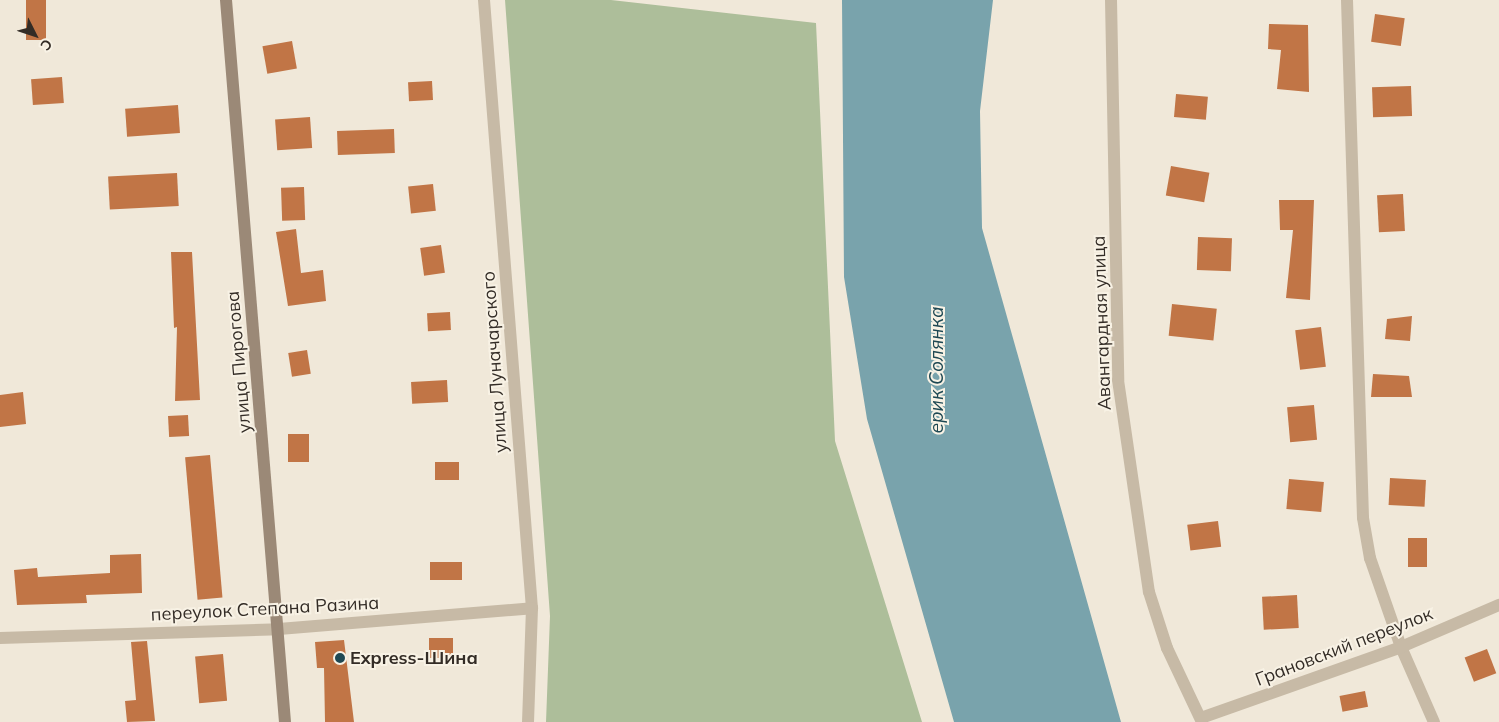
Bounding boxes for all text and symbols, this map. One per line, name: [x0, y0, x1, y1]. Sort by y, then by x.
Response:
north arrow: [10, 10, 60, 60]
text: С: [36, 35, 56, 54]
street label: Авангардная улица: [1088, 235, 1116, 411]
street label: улица Луначарского: [478, 270, 512, 454]
street label: улица Пирогова: [222, 290, 256, 434]
water label: ерик Солянка: [926, 306, 948, 434]
street label: переулок Степана Разина: [150, 592, 380, 626]
street label: Грановский переулок: [1252, 603, 1436, 691]
place label: Express-Шина: [350, 647, 478, 669]
marker: Express-Шина: [334, 652, 346, 664]

